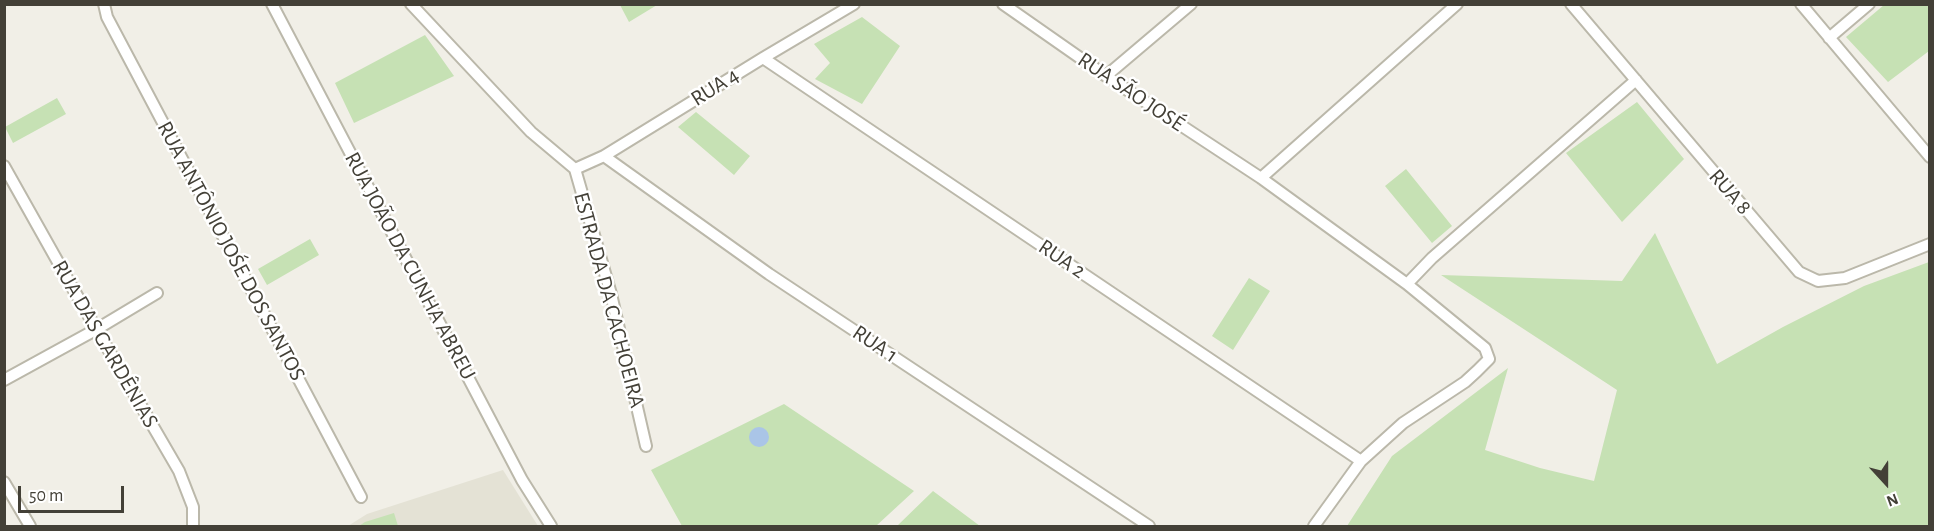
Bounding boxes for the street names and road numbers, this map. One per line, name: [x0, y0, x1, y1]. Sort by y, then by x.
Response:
street label: RUA SÃO JOSÉ: [1073, 47, 1189, 137]
street label: RUA 4: [686, 62, 744, 112]
street label: RUA ANTÔNIO JOŚE DOS SANTOS: [151, 117, 311, 385]
street label: RUA JOÃO DA CUNHA ABREU: [339, 147, 481, 385]
street label: RUA 8: [1703, 164, 1757, 220]
street label: ESTRADA DA CACHOEIRA: [567, 189, 651, 411]
street label: RUA 2: [1033, 234, 1091, 284]
street label: RUA DAS GARDÊNIAS: [46, 256, 164, 432]
street label: RUA 1: [847, 319, 903, 369]

